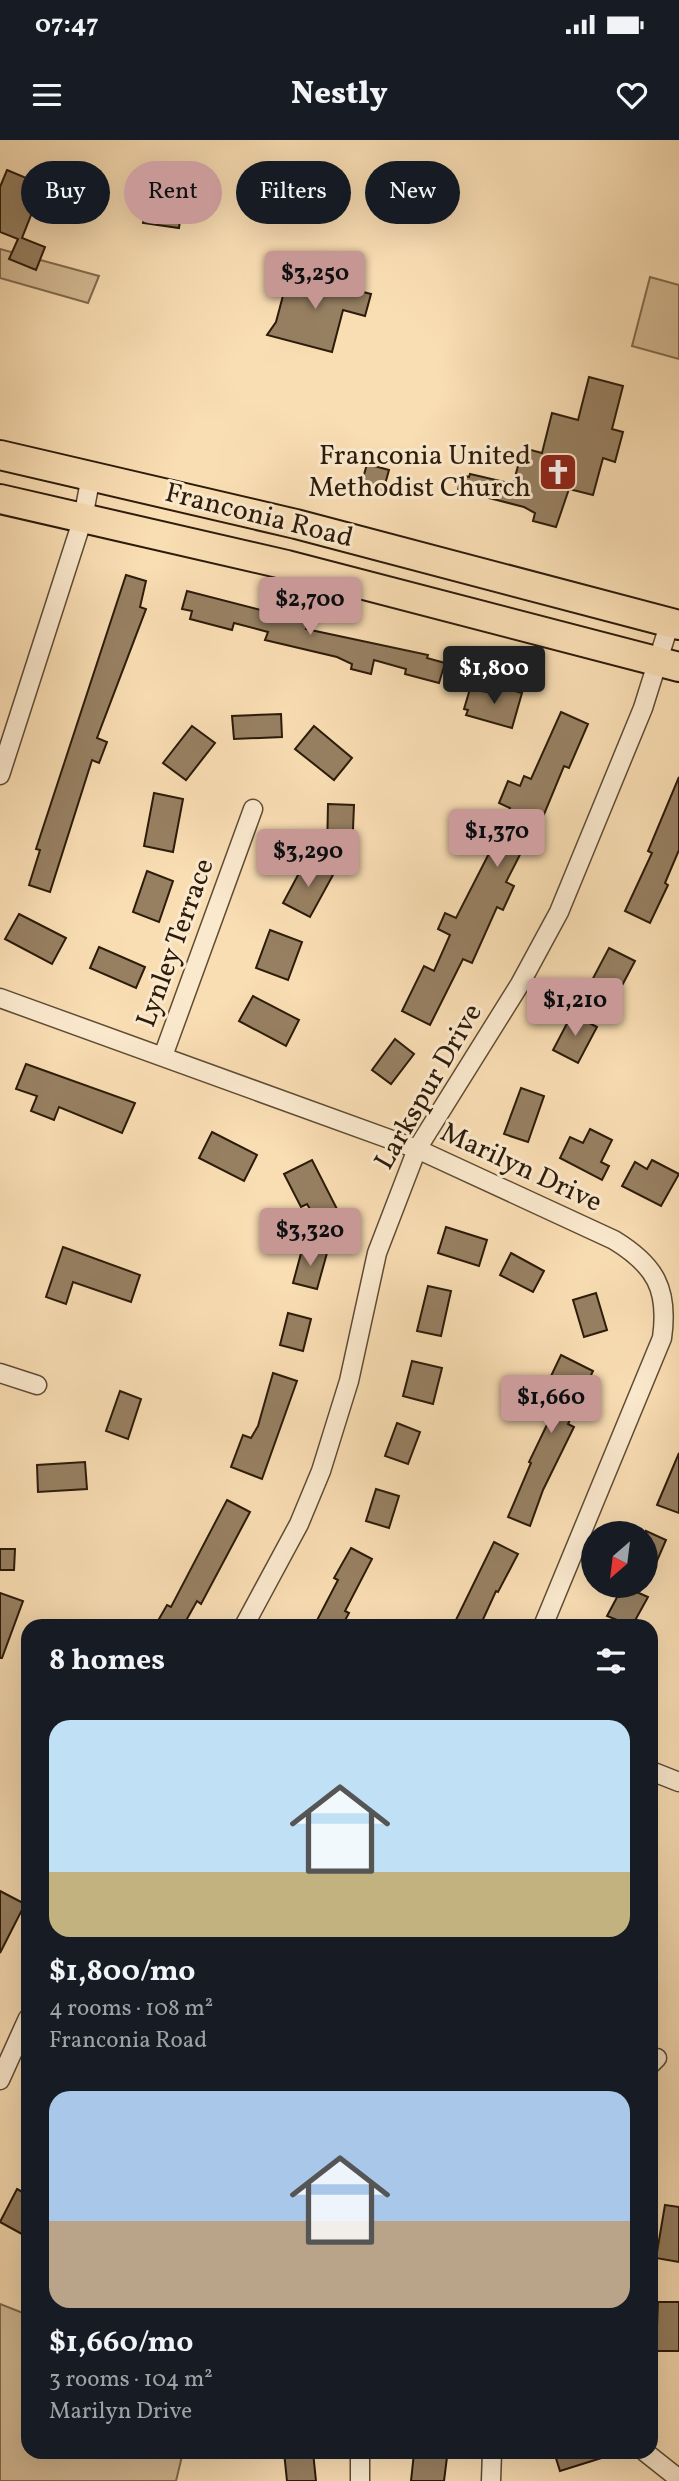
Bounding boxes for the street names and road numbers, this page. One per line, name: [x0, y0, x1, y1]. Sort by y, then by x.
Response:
street label: Franconia Road: [161, 474, 357, 558]
street label: Lynley Terrace: [127, 853, 225, 1033]
street label: Larkspur Drive: [366, 997, 492, 1177]
street label: Marilyn Drive: [434, 1113, 608, 1223]

